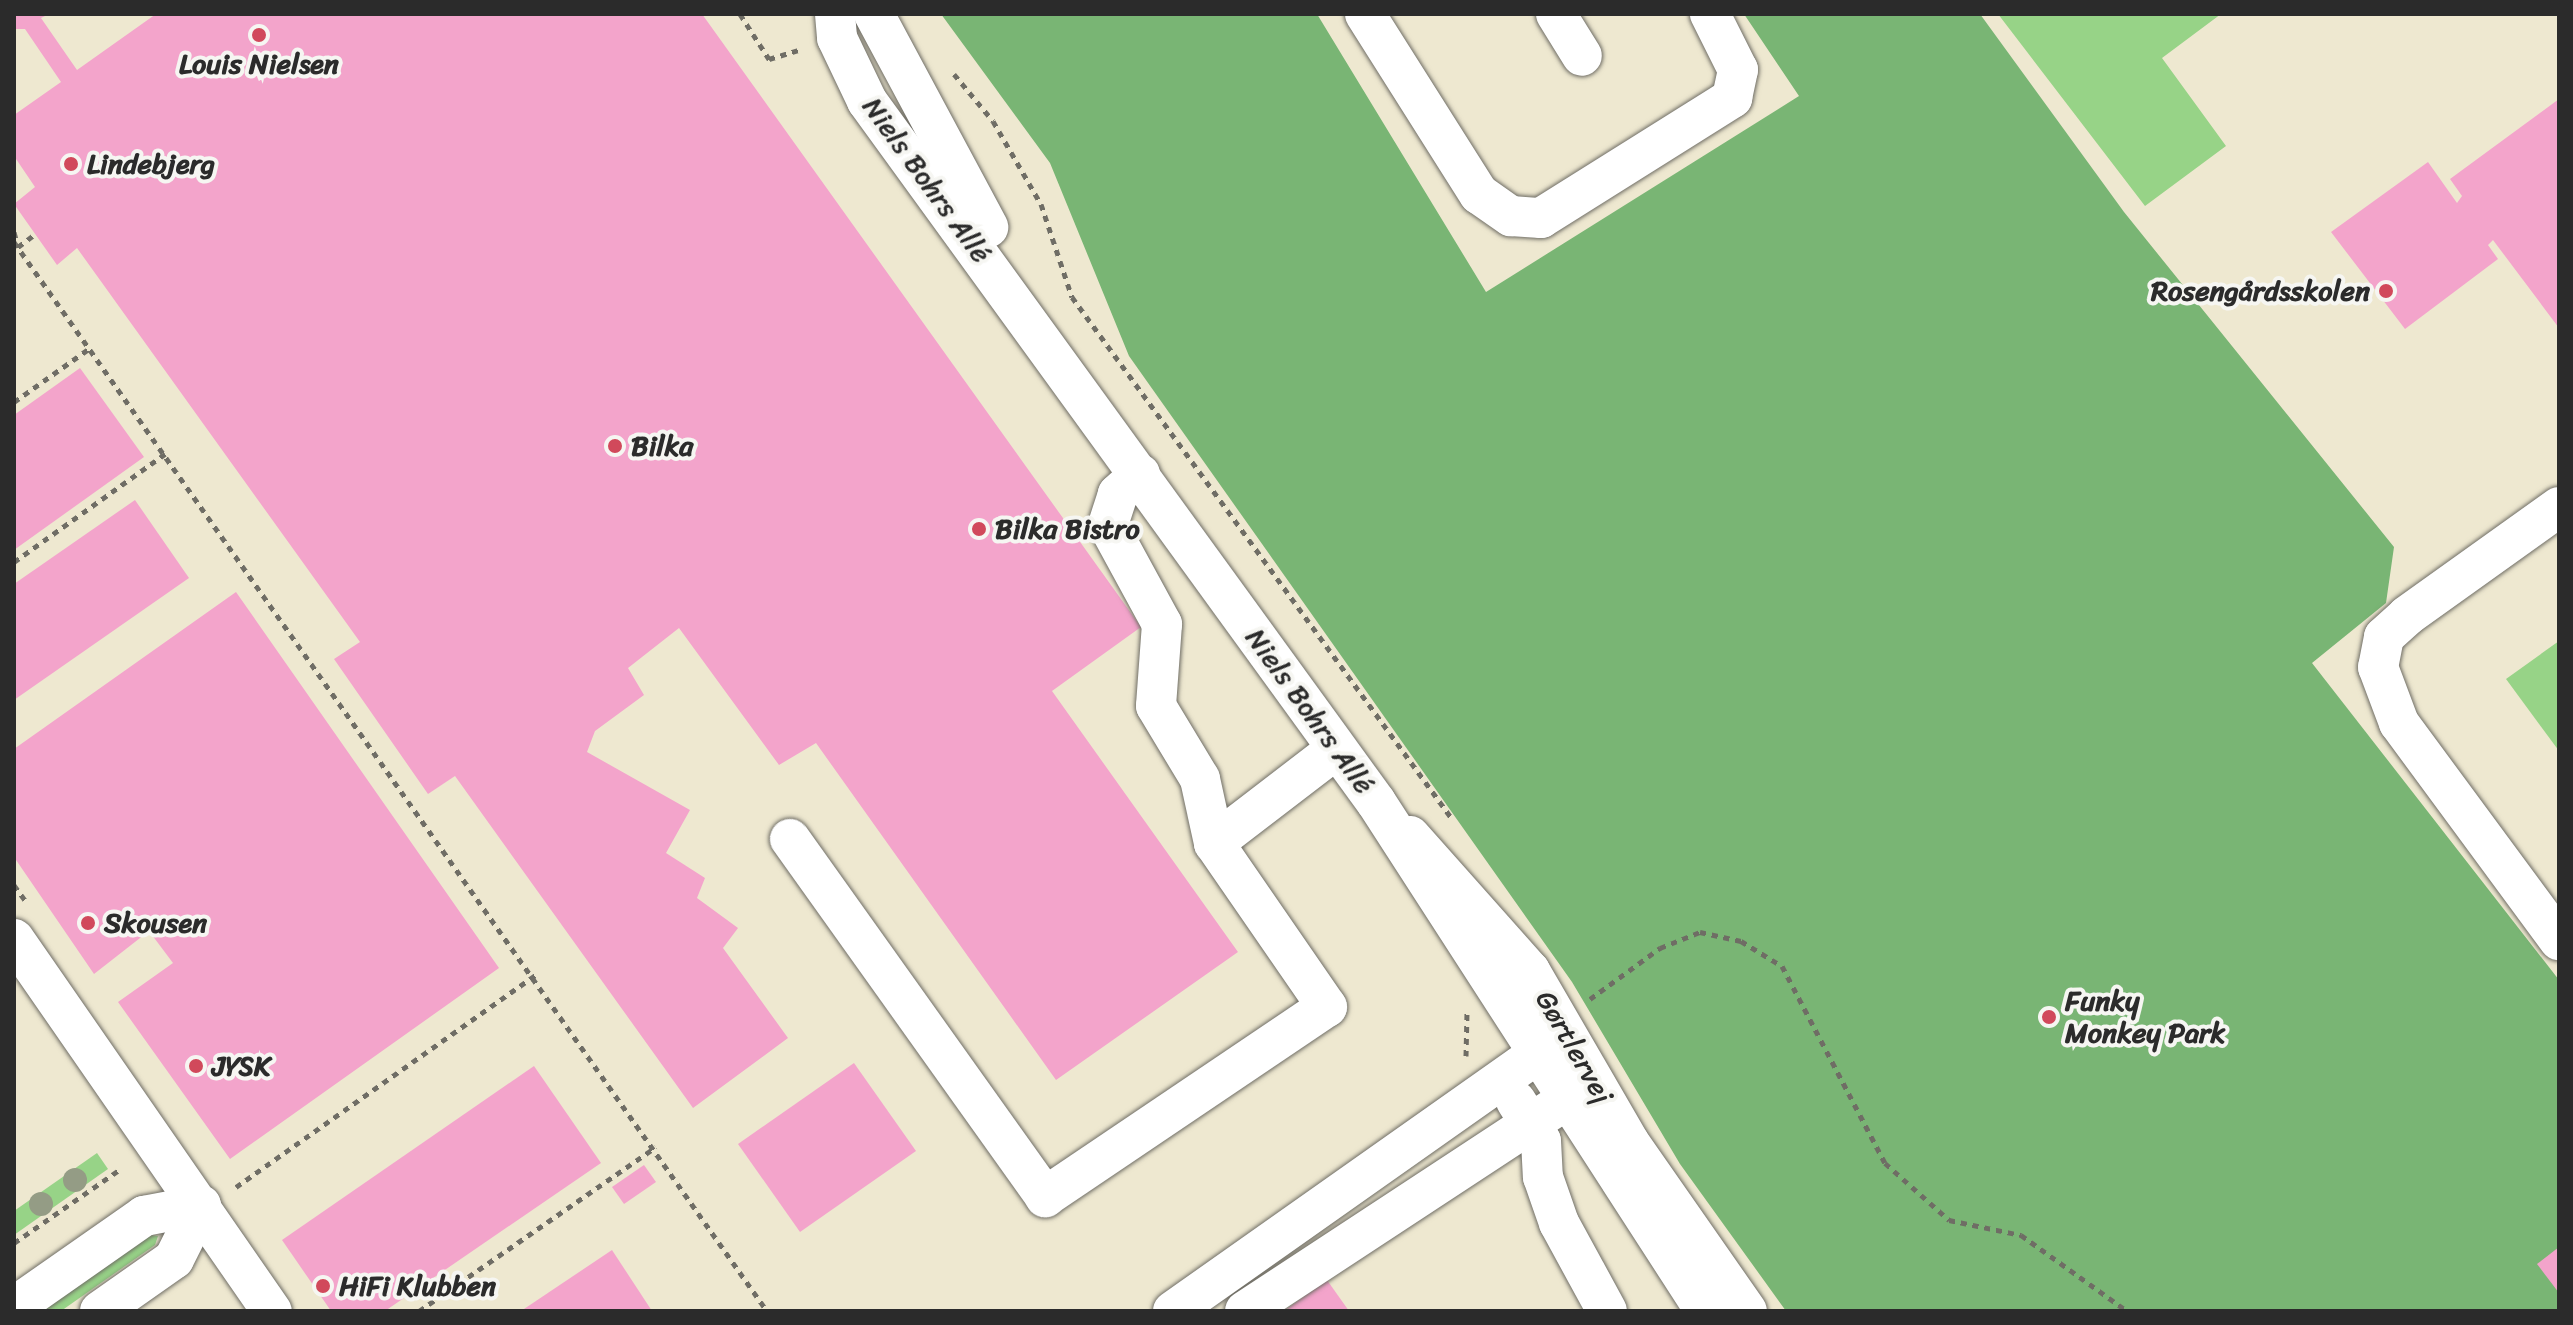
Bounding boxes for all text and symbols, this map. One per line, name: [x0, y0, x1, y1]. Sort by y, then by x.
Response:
marker: Louis Nielsen: [250, 26, 268, 44]
place label: Louis Nielsen: [178, 47, 340, 81]
street label: Niels Bohrs Allé: [856, 91, 998, 269]
place label: Lindebjerg: [87, 147, 215, 181]
marker: Lindebjerg: [62, 155, 80, 173]
place label: Rosengårdsskolen: [2151, 274, 2370, 308]
marker: Rosengårdsskolen: [2377, 282, 2395, 300]
place label: Bilka: [631, 429, 693, 463]
marker: Bilka: [606, 437, 624, 455]
place label: Bilka Bistro: [995, 512, 1141, 546]
marker: Bilka Bistro: [970, 520, 988, 538]
street label: Niels Bohrs Allé: [1239, 622, 1381, 800]
place label: Skousen: [104, 906, 207, 940]
marker: Skousen: [79, 914, 97, 932]
place label: Funky Monkey Park: [2065, 984, 2225, 1050]
street label: Gørtlervej: [1528, 985, 1620, 1109]
marker: Funky Monkey Park: [2040, 1008, 2058, 1026]
place label: JYSK: [212, 1049, 271, 1083]
marker: JYSK: [187, 1057, 205, 1075]
place label: HiFi Klubben: [339, 1269, 496, 1303]
marker: HiFi Klubben: [314, 1277, 332, 1295]

